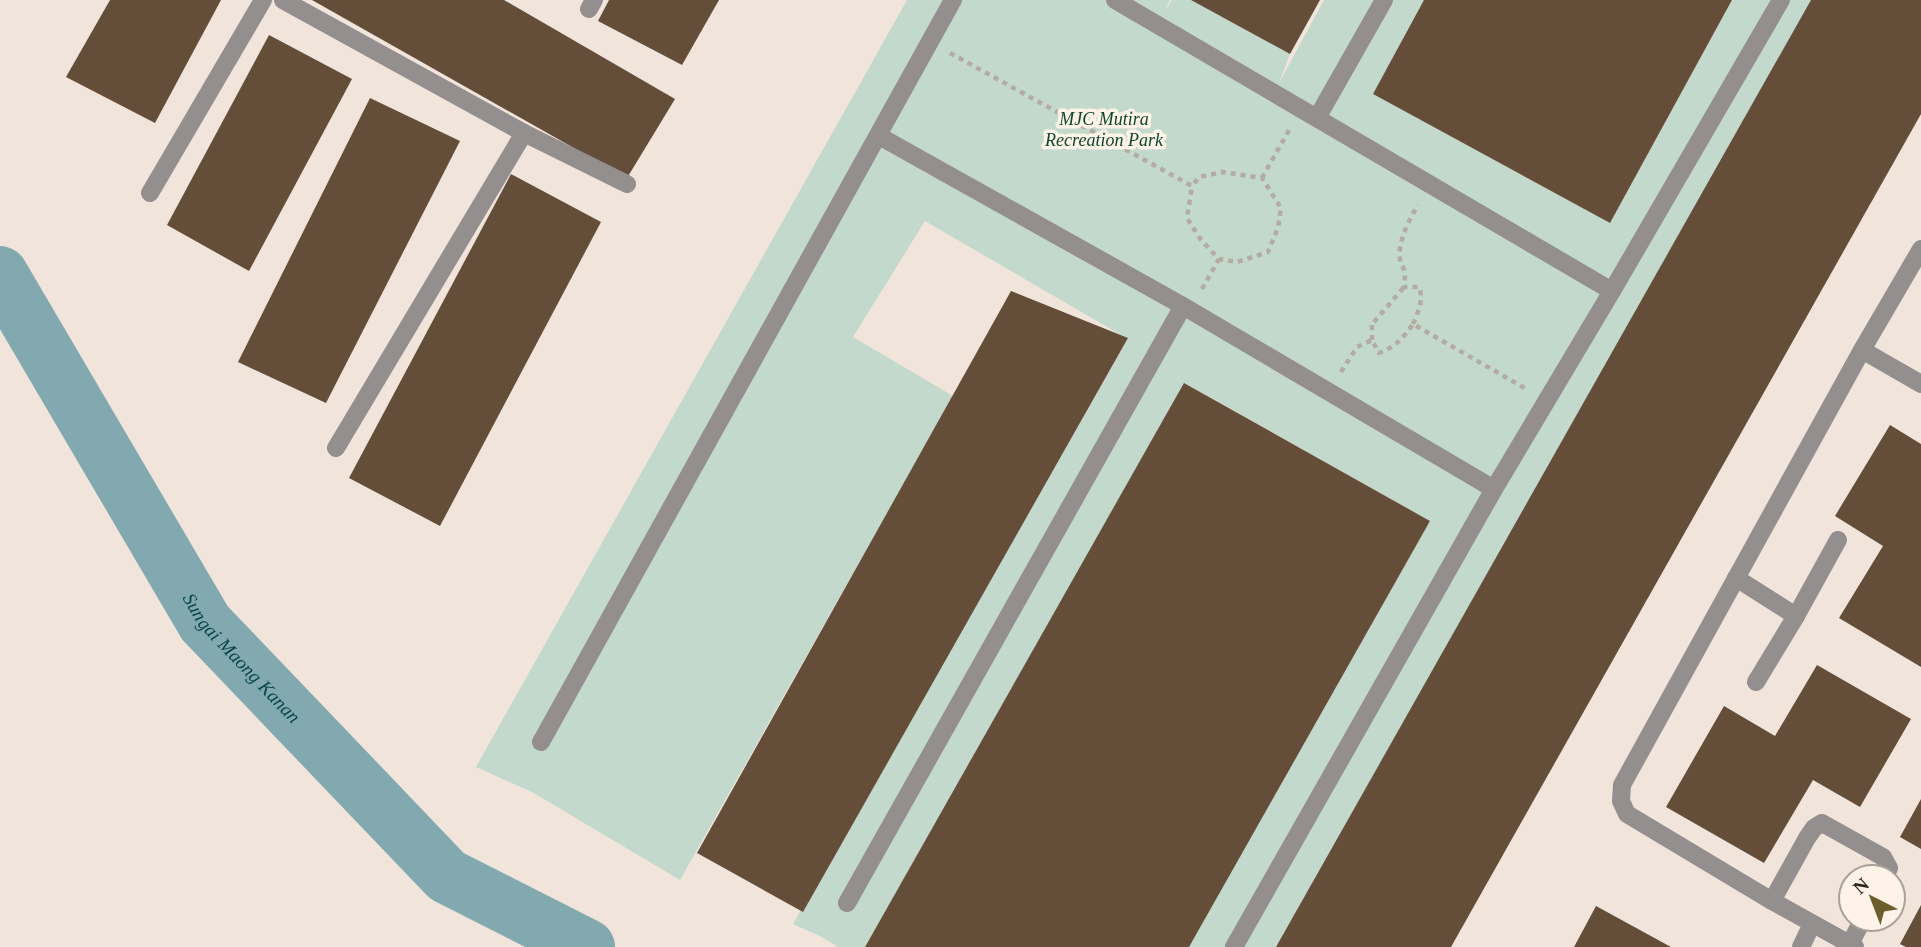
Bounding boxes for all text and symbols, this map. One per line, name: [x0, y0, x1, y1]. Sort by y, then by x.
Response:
park label: MJC Mutira Recreation Park: [1044, 109, 1164, 150]
water label: Sungai Maong Kanan: [179, 589, 305, 727]
north arrow: [1837, 863, 1907, 933]
text: N: [1849, 873, 1873, 898]

